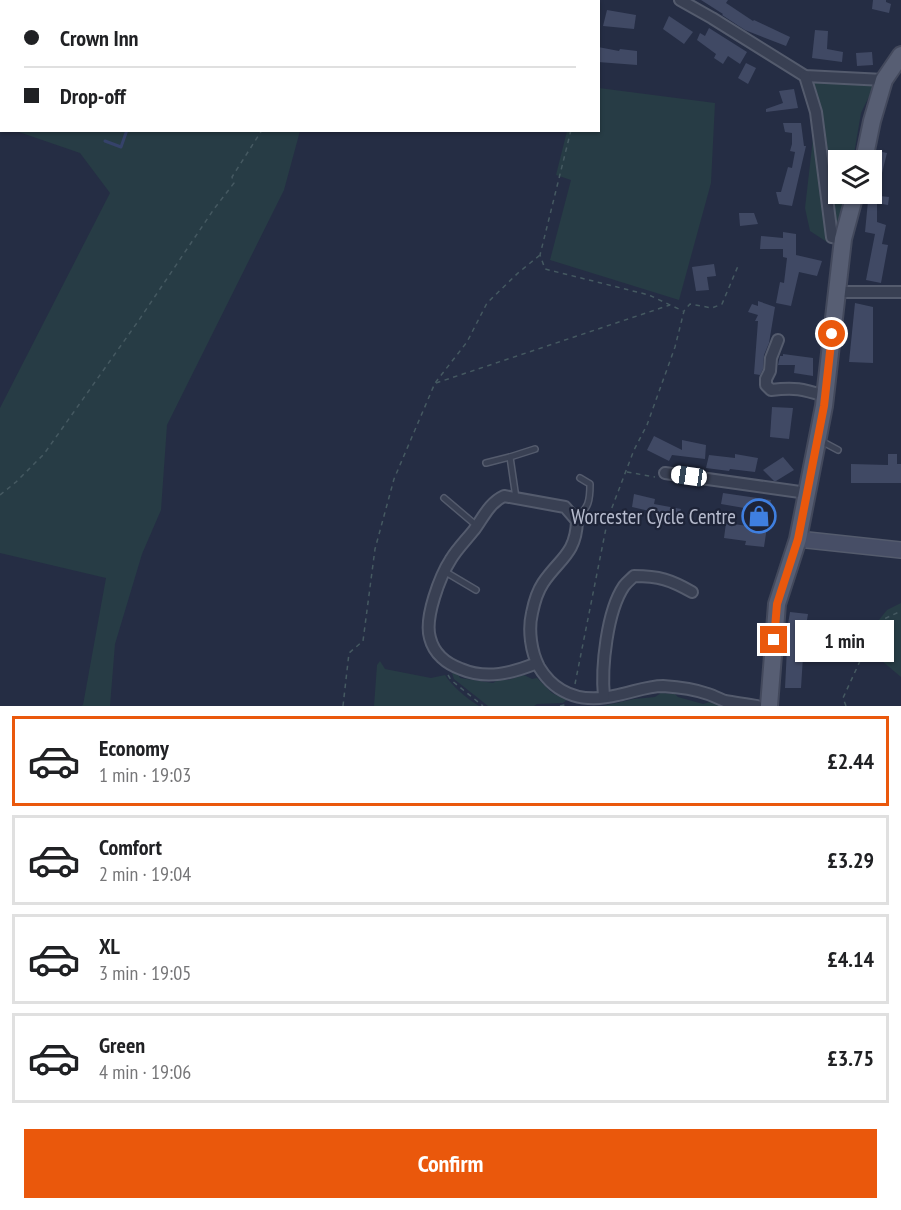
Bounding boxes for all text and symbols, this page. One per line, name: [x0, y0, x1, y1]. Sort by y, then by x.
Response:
text: Crown Inn: [60, 24, 138, 52]
text: Drop-off: [60, 82, 126, 110]
map controls: [828, 150, 882, 204]
button: layers: [828, 150, 882, 204]
route start: [818, 320, 845, 347]
car: [670, 465, 708, 487]
shop icon: Worcester Cycle Centre: [741, 498, 777, 534]
place label: Worcester Cycle Centre: [571, 503, 736, 530]
callout: 1 min: [795, 619, 894, 661]
route end: [760, 626, 787, 653]
text: 1 min: [824, 628, 865, 654]
icon: car: [27, 734, 81, 788]
text: Economy: [99, 734, 169, 762]
text: £2.44: [827, 747, 874, 775]
text: 1 min · 19:03: [99, 762, 191, 788]
icon: car: [27, 833, 81, 887]
text: Comfort: [99, 833, 162, 861]
text: £3.29: [827, 846, 874, 874]
text: 2 min · 19:04: [99, 861, 191, 887]
icon: car: [27, 932, 81, 986]
text: XL: [99, 932, 120, 960]
text: £4.14: [827, 945, 874, 973]
text: 3 min · 19:05: [99, 960, 191, 986]
icon: car: [27, 1031, 81, 1085]
text: Green: [99, 1031, 145, 1059]
text: £3.75: [827, 1044, 874, 1072]
text: 4 min · 19:06: [99, 1059, 191, 1085]
button: Confirm: [24, 1129, 877, 1198]

